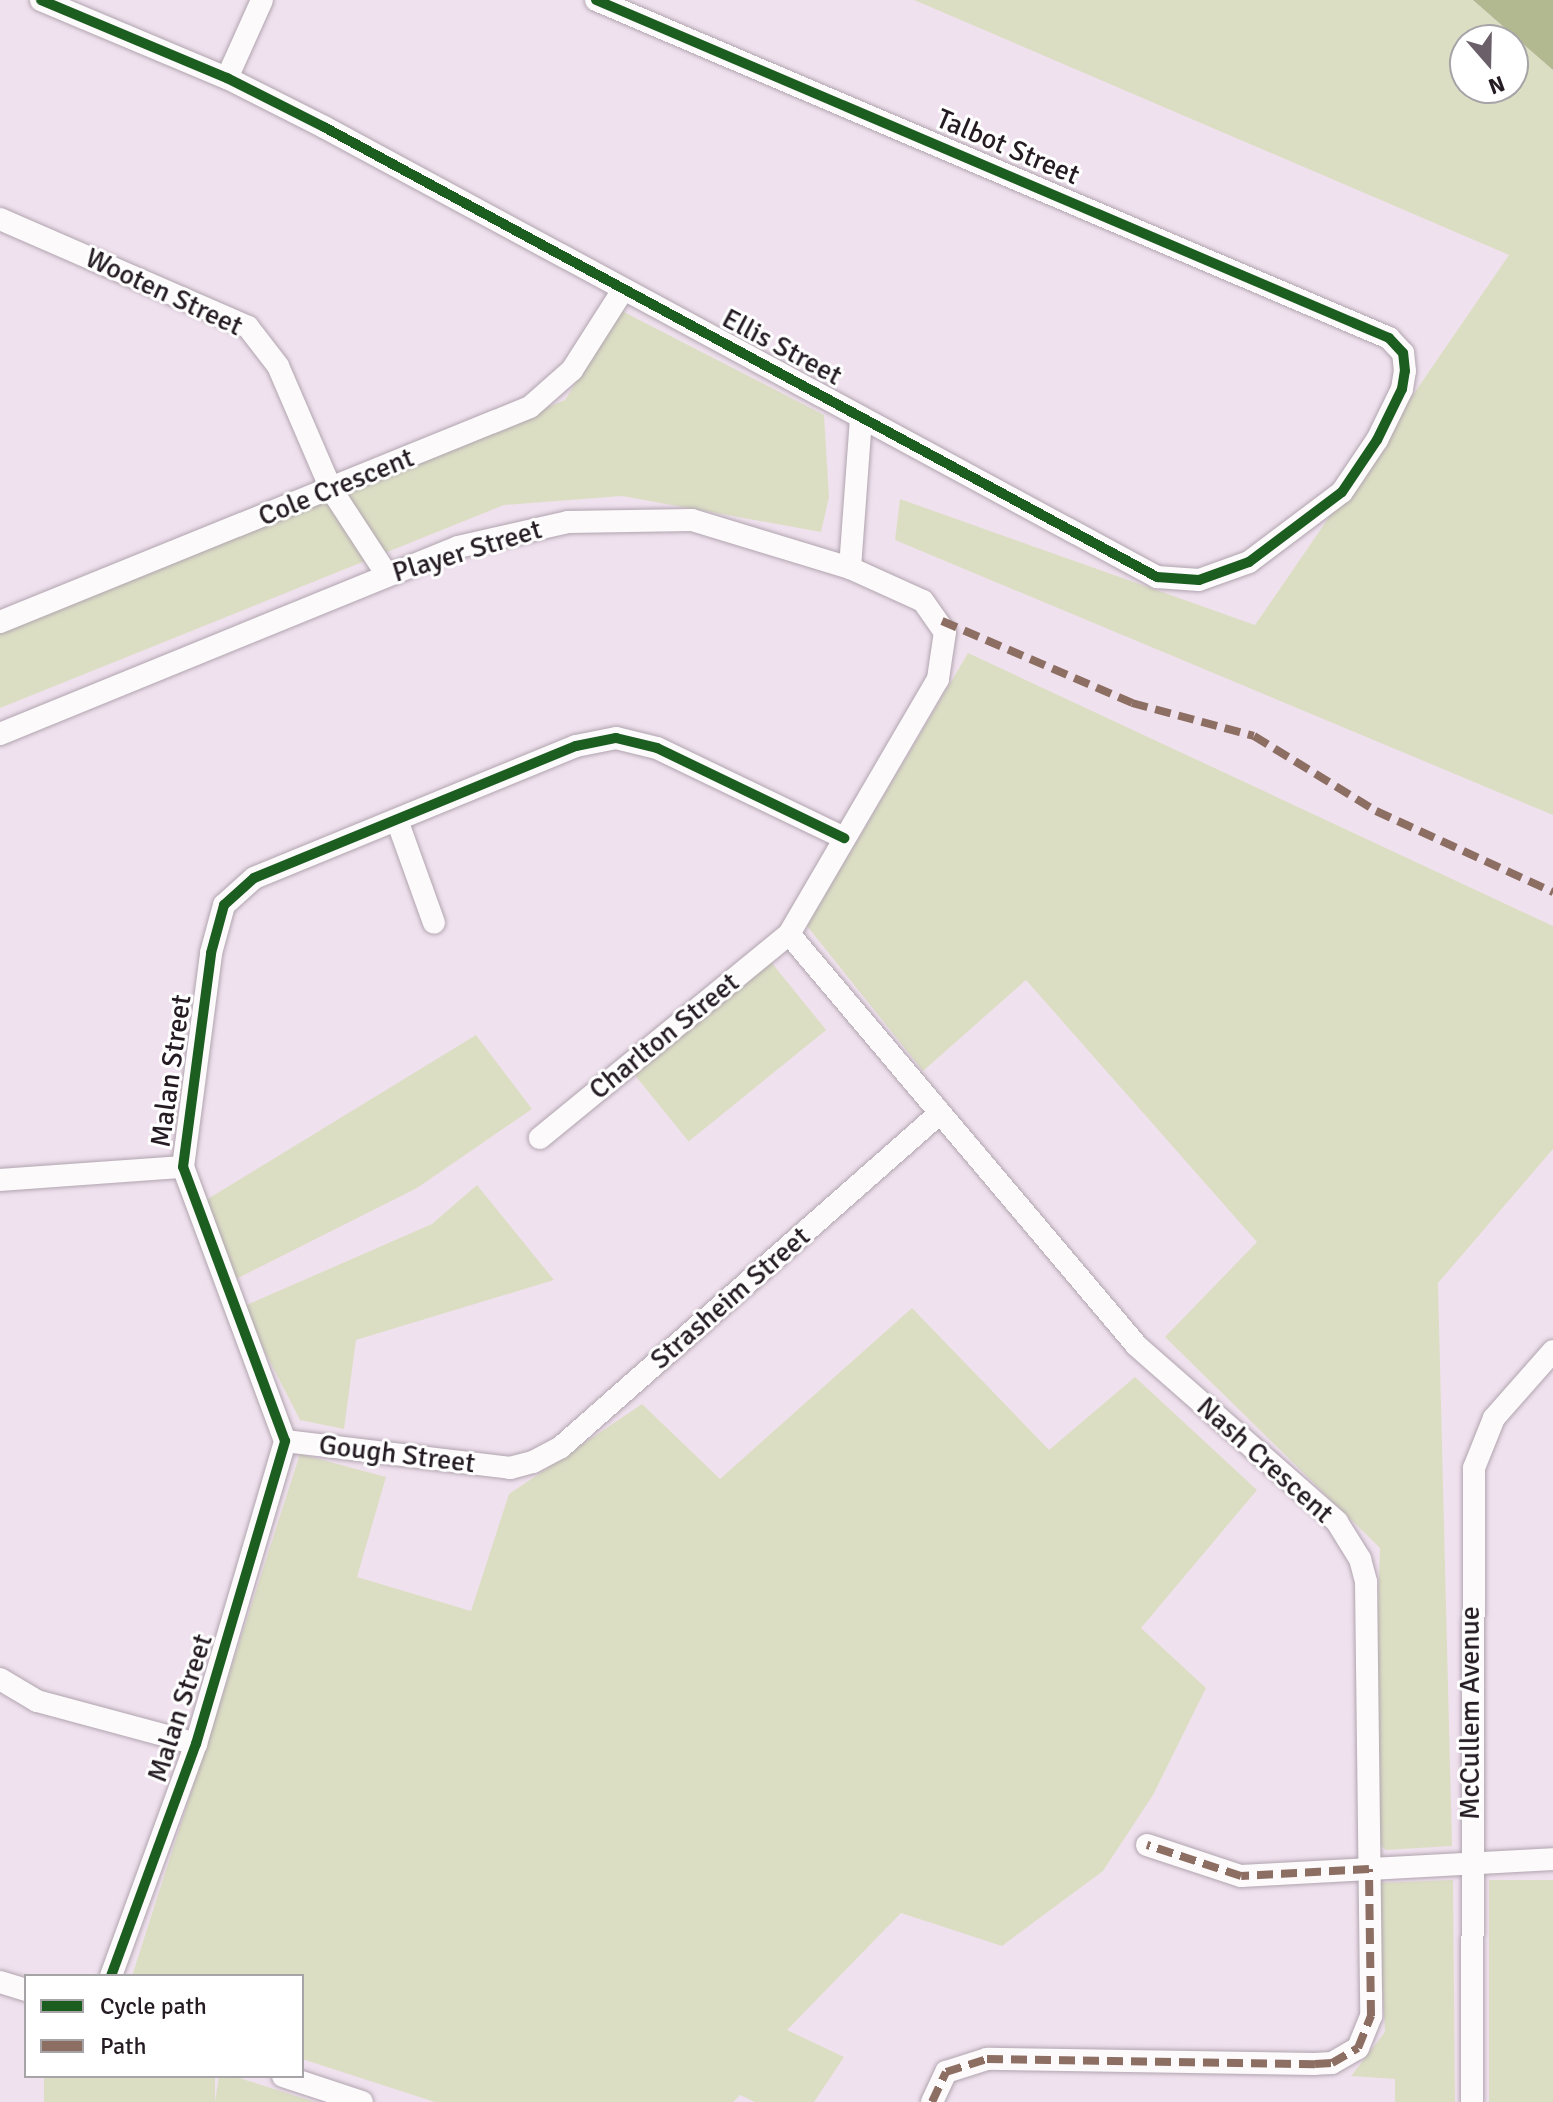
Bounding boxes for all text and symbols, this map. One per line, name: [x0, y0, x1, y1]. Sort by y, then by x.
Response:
north arrow: [1449, 24, 1529, 104]
text: N: [1485, 70, 1509, 100]
street label: Talbot Street: [931, 102, 1085, 192]
street label: Wooten Street: [80, 241, 248, 343]
street label: Ellis Street: [716, 301, 848, 393]
street label: Cole Crescent: [253, 441, 419, 533]
street label: Player Street: [388, 512, 546, 590]
street label: Charlton Street: [582, 965, 746, 1107]
street label: Malan Street: [144, 993, 198, 1149]
street label: Strasheim Street: [643, 1220, 817, 1376]
street label: Nash Crescent: [1190, 1390, 1340, 1530]
street label: Gough Street: [317, 1428, 477, 1480]
street label: McCullem Avenue: [1453, 1606, 1487, 1820]
street label: Malan Street: [140, 1630, 220, 1786]
legend: [24, 1974, 304, 2078]
text: Cycle path: [100, 1991, 207, 2021]
text: Path: [100, 2031, 146, 2061]

